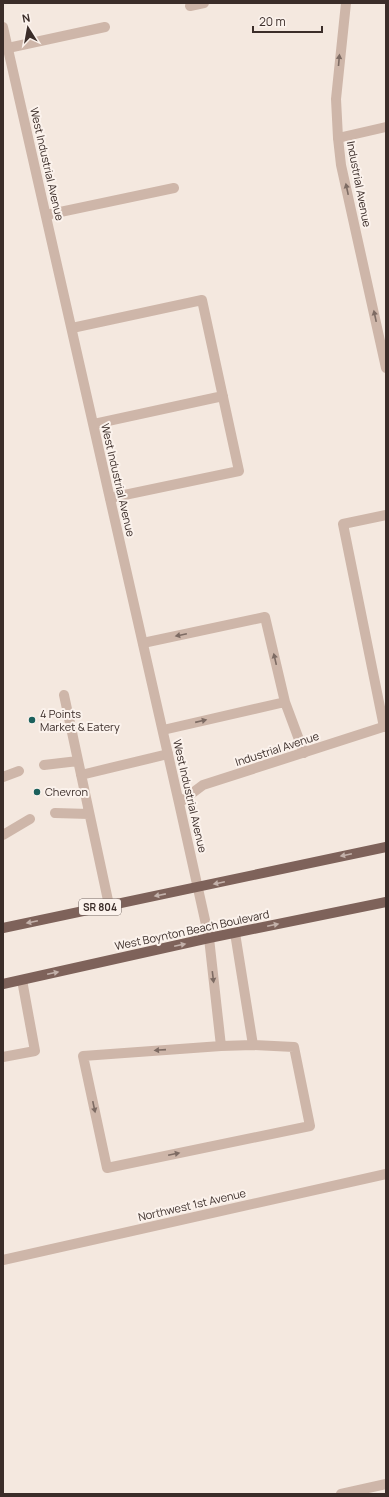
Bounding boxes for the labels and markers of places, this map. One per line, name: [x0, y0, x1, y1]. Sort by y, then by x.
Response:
place label: 4 Points Market & Eatery: [40, 706, 120, 734]
marker: 4 Points Market & Eatery: [27, 715, 37, 725]
place label: Chevron: [45, 784, 88, 799]
marker: Chevron: [32, 787, 42, 797]

